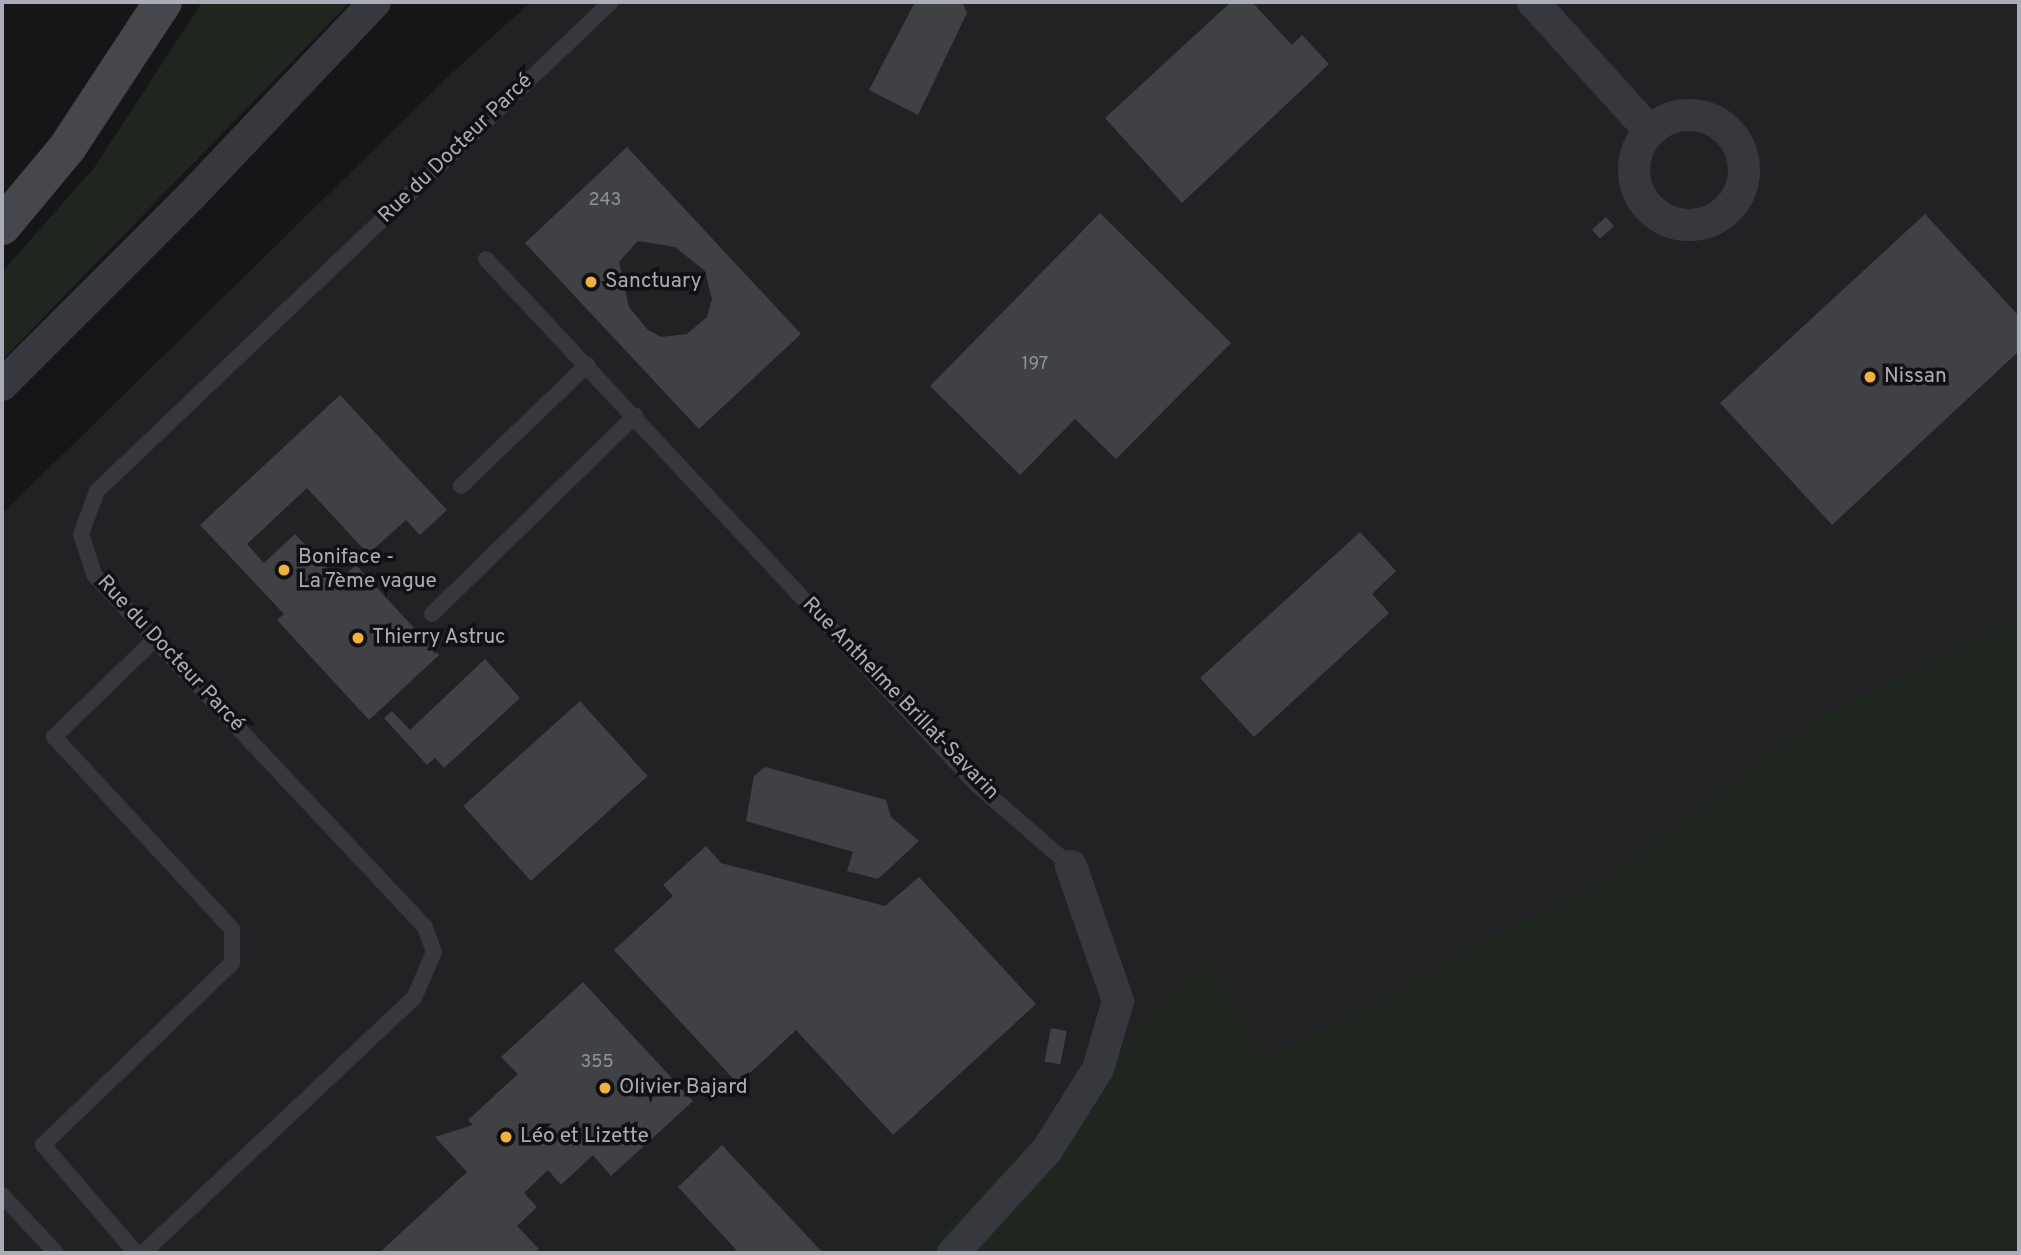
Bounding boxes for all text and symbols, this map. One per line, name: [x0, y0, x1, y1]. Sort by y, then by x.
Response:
street label: Rue du Docteur Parcé: [374, 69, 538, 229]
house number: 243: [589, 190, 621, 212]
place label: Sanctuary: [605, 269, 701, 295]
marker: Sanctuary: [583, 274, 599, 290]
house number: 197: [1022, 354, 1048, 376]
place label: Nissan: [1884, 364, 1947, 390]
marker: Nissan: [1862, 369, 1878, 385]
place label: Boniface - La 7ème vague: [298, 545, 438, 595]
marker: Boniface - La 7ème vague: [276, 562, 292, 578]
street label: Rue du Docteur Parcé: [91, 571, 249, 737]
street label: Rue Anthelme Brillat-Savarin: [796, 592, 1004, 806]
place label: Thierry Astruc: [372, 625, 506, 651]
marker: Thierry Astruc: [350, 630, 366, 646]
house number: 355: [580, 1052, 614, 1074]
place label: Olivier Bajard: [619, 1075, 748, 1101]
marker: Olivier Bajard: [597, 1080, 613, 1096]
place label: Léo et Lizette: [520, 1124, 649, 1150]
marker: Léo et Lizette: [498, 1129, 514, 1145]

